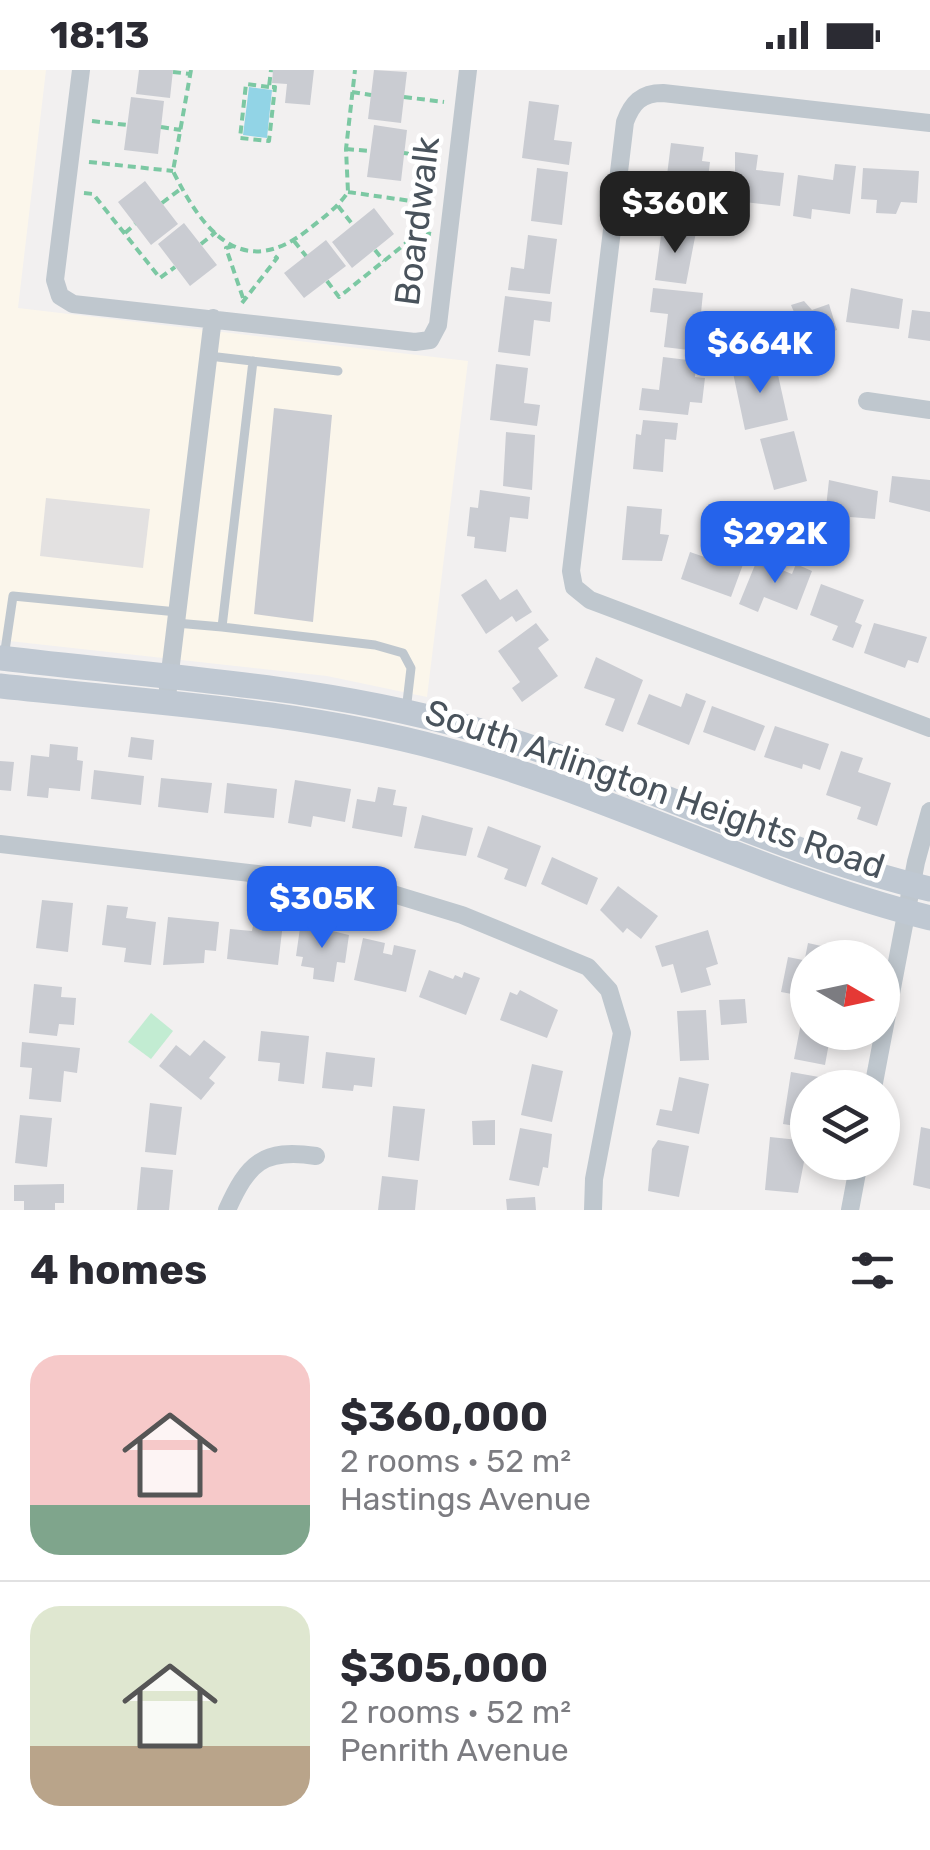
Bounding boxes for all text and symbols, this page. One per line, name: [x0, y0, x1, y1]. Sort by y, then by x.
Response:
text: 18:13: [50, 12, 150, 58]
street label: Boardwalk: [386, 134, 448, 308]
pin: $360K: [605, 171, 745, 256]
text: $360K: [622, 184, 728, 222]
pin: $664K: [690, 311, 830, 396]
text: $664K: [707, 324, 813, 362]
pin: $292K: [705, 501, 845, 586]
text: $292K: [723, 514, 827, 552]
street label: South Arlington Heights Road: [420, 691, 890, 887]
pin: $305K: [252, 866, 392, 951]
text: $305K: [269, 879, 375, 917]
north arrow: [790, 940, 900, 1050]
map controls: [790, 940, 900, 1180]
button: layers: [790, 1070, 900, 1180]
icon: filters: [845, 1243, 900, 1298]
text: 4 homes: [30, 1245, 207, 1295]
text: $360,000: [340, 1392, 548, 1442]
icon: home: [110, 1395, 230, 1515]
text: 2 rooms · 52 m²: [340, 1442, 571, 1480]
text: Hastings Avenue: [340, 1480, 591, 1518]
text: $305,000: [340, 1643, 548, 1693]
icon: home: [110, 1646, 230, 1766]
text: 2 rooms · 52 m²: [340, 1693, 571, 1731]
text: Penrith Avenue: [340, 1731, 569, 1769]

